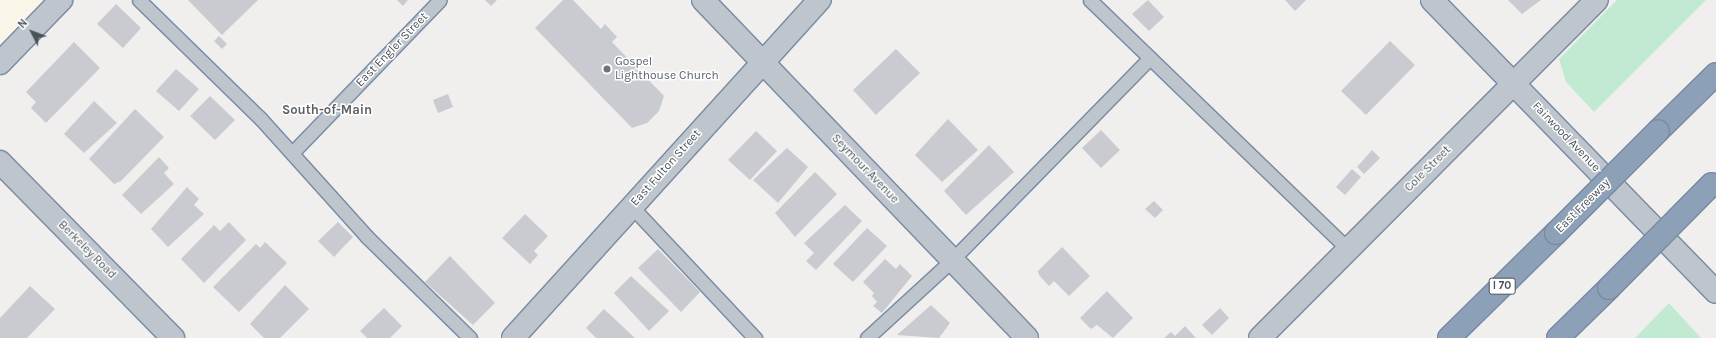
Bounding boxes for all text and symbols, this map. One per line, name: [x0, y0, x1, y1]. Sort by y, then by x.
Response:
street label: East Engler Street: [353, 10, 431, 90]
north arrow: [12, 12, 52, 52]
text: N: [15, 16, 30, 31]
place label: Gospel Lighthouse Church: [615, 55, 719, 83]
marker: Gospel Lighthouse Church: [602, 64, 612, 74]
street label: Fairwood Avenue: [1529, 99, 1603, 175]
district label: South-of-Main: [282, 102, 372, 118]
street label: East Fulton Street: [628, 127, 704, 209]
street label: Seymour Avenue: [828, 131, 902, 207]
street label: Cole Street: [1402, 143, 1454, 195]
street label: East Freeway: [1553, 176, 1613, 236]
street label: Berkeley Road: [55, 218, 119, 282]
road number: I 70: [1488, 277, 1516, 295]

